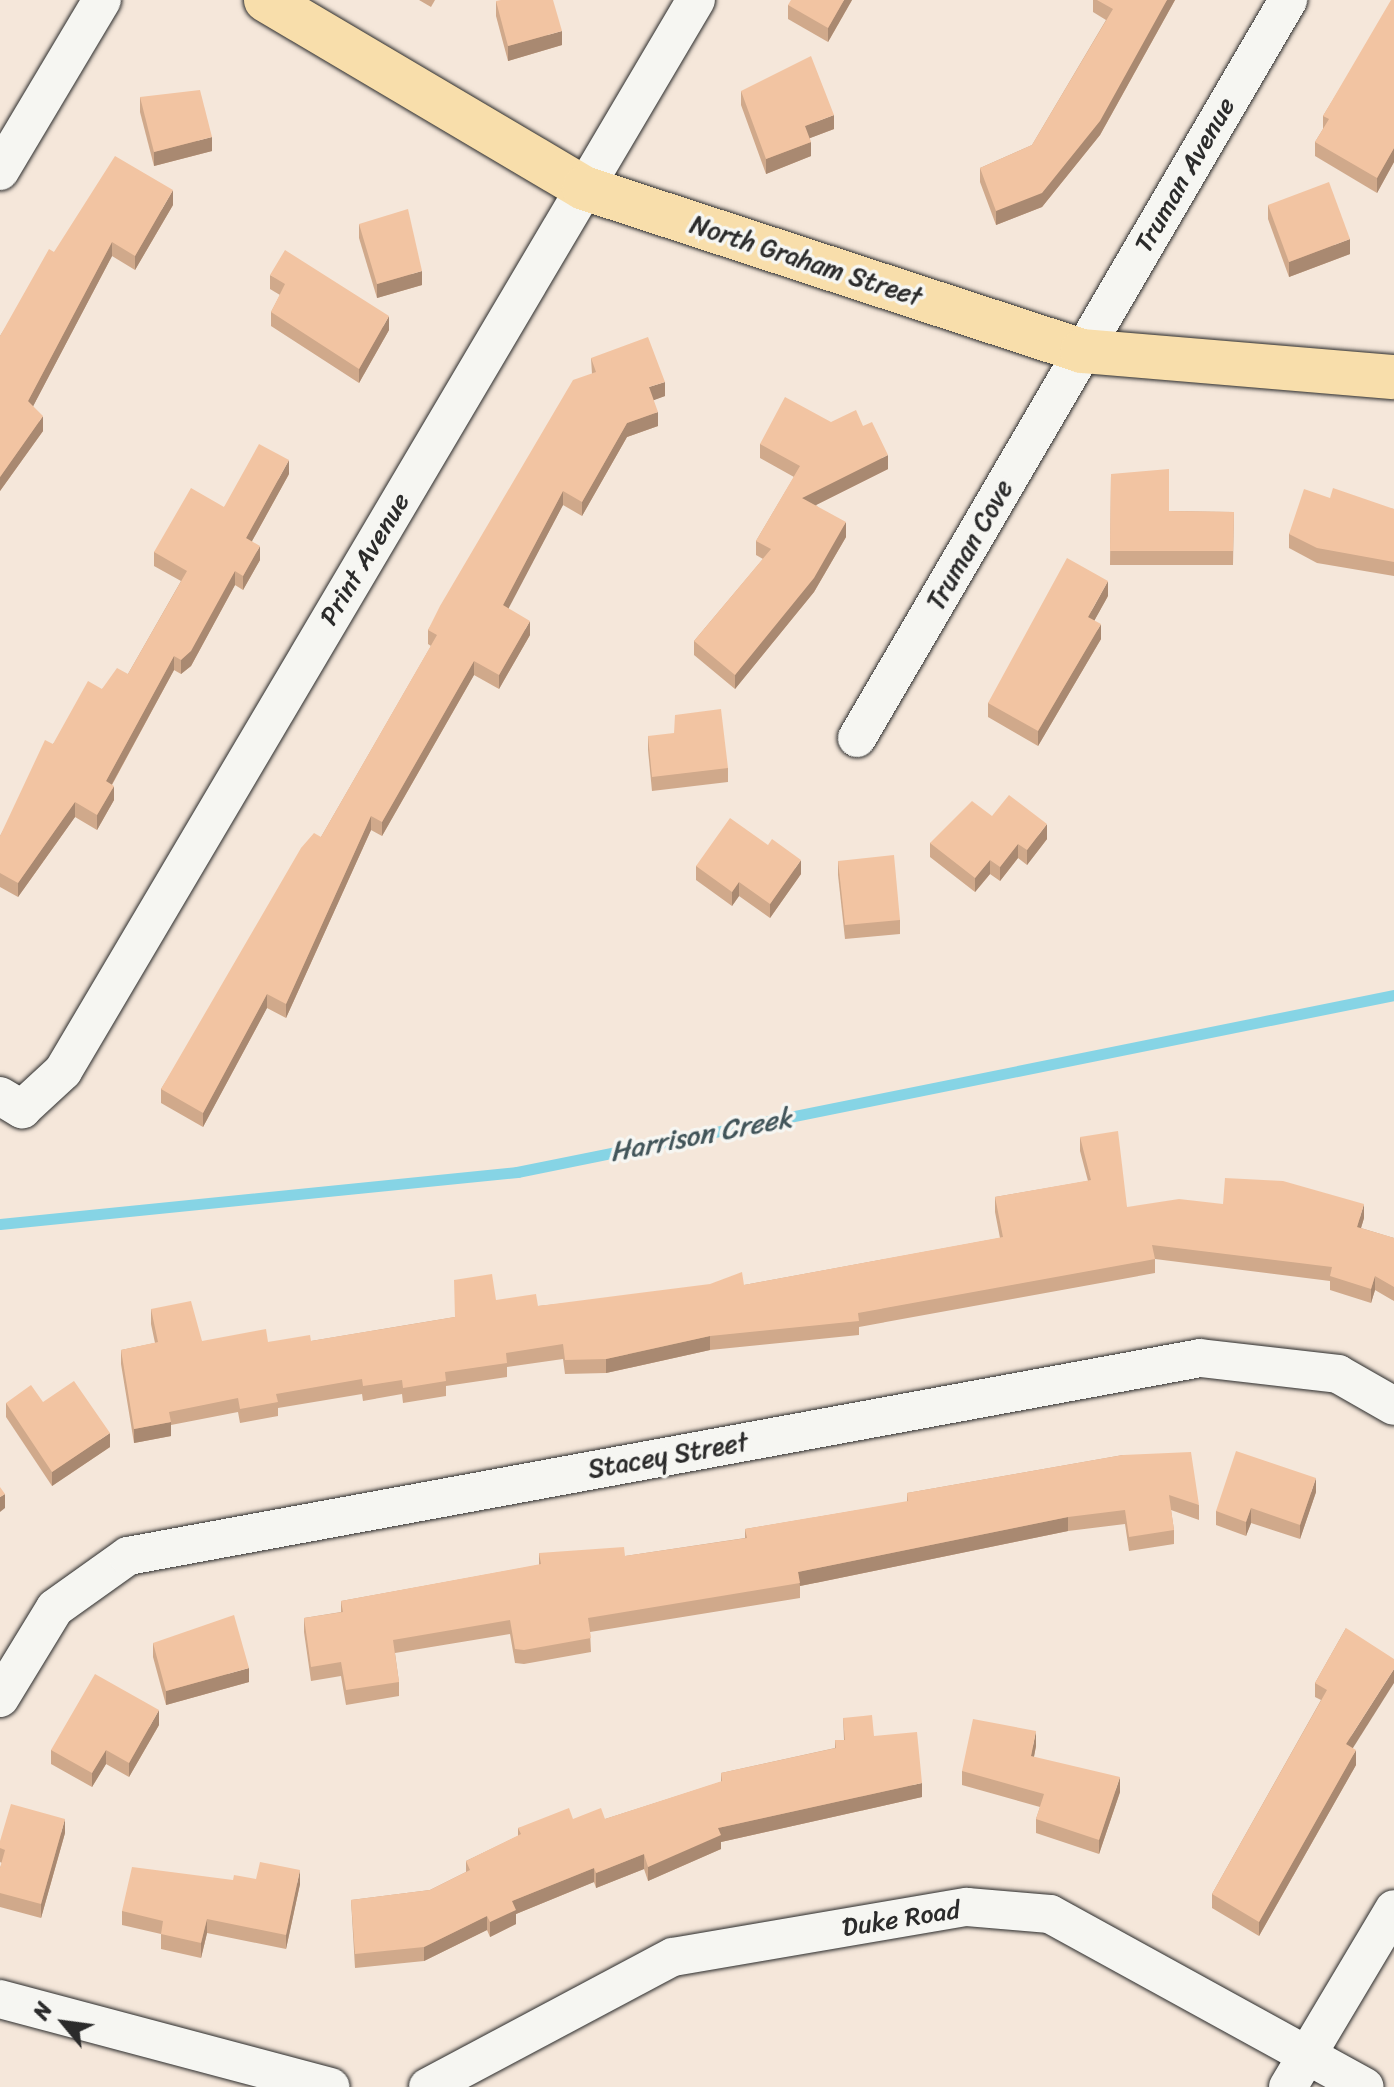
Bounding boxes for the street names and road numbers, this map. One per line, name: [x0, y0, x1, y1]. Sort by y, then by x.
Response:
street label: Truman Avenue: [1128, 92, 1242, 258]
street label: North Graham Street: [686, 209, 926, 313]
street label: Truman Cove: [920, 474, 1020, 616]
street label: Print Avenue: [314, 488, 416, 630]
street label: Stacey Street: [585, 1427, 751, 1485]
street label: Duke Road: [840, 1894, 962, 1944]

